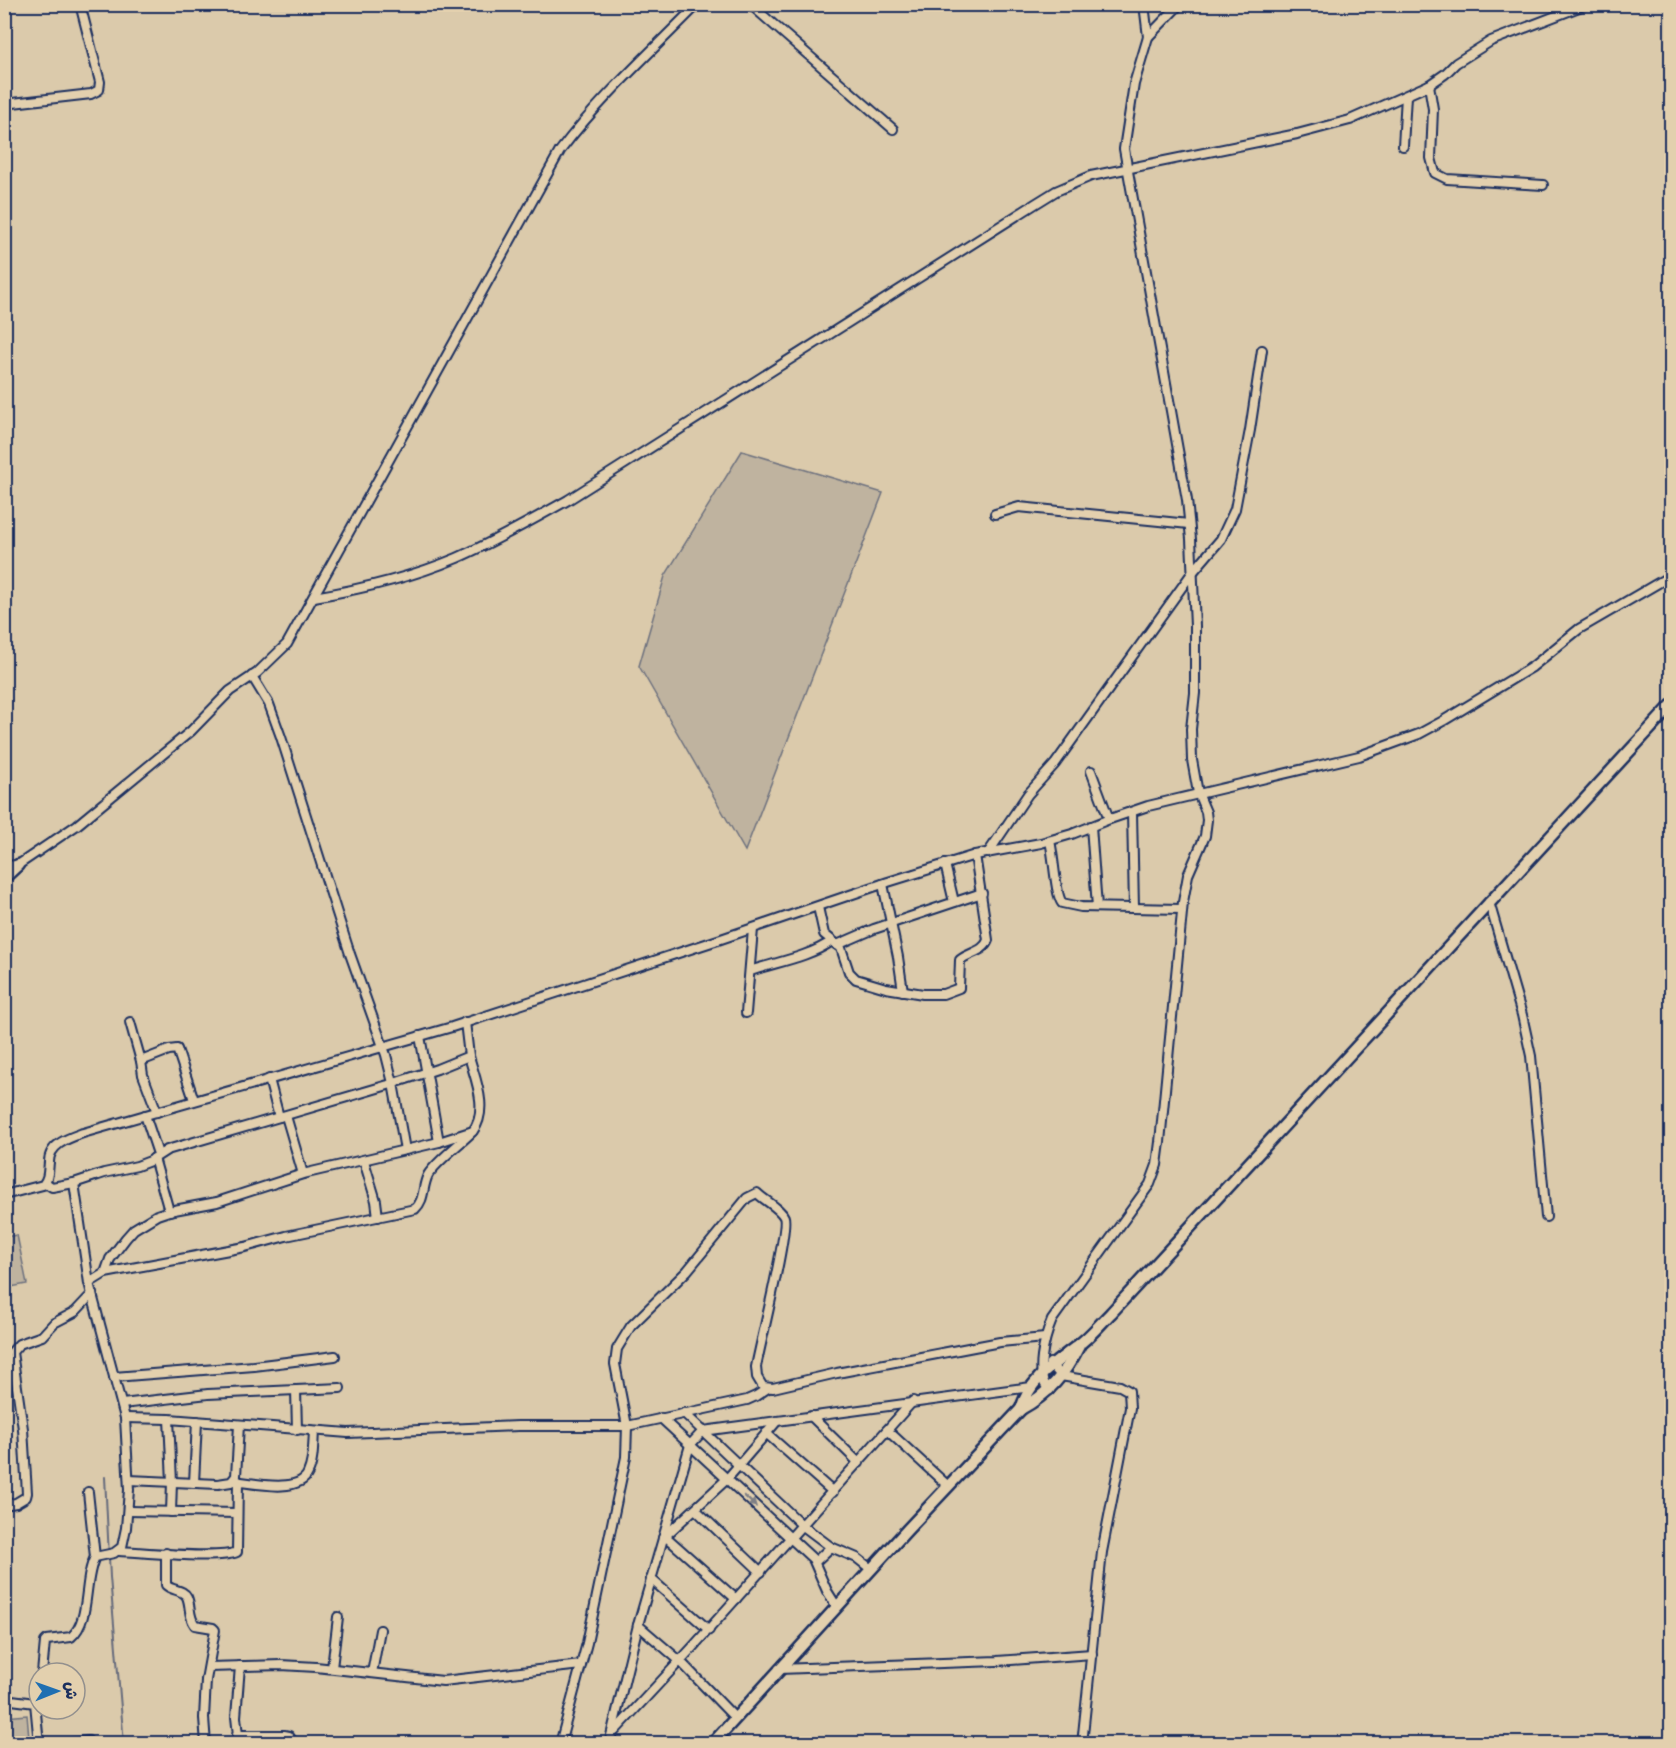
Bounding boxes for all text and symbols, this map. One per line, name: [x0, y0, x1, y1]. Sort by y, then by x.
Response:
one-way arrow: [742, 1494, 757, 1507]
north arrow: [27, 1661, 87, 1721]
text: ش: [57, 1682, 86, 1700]

